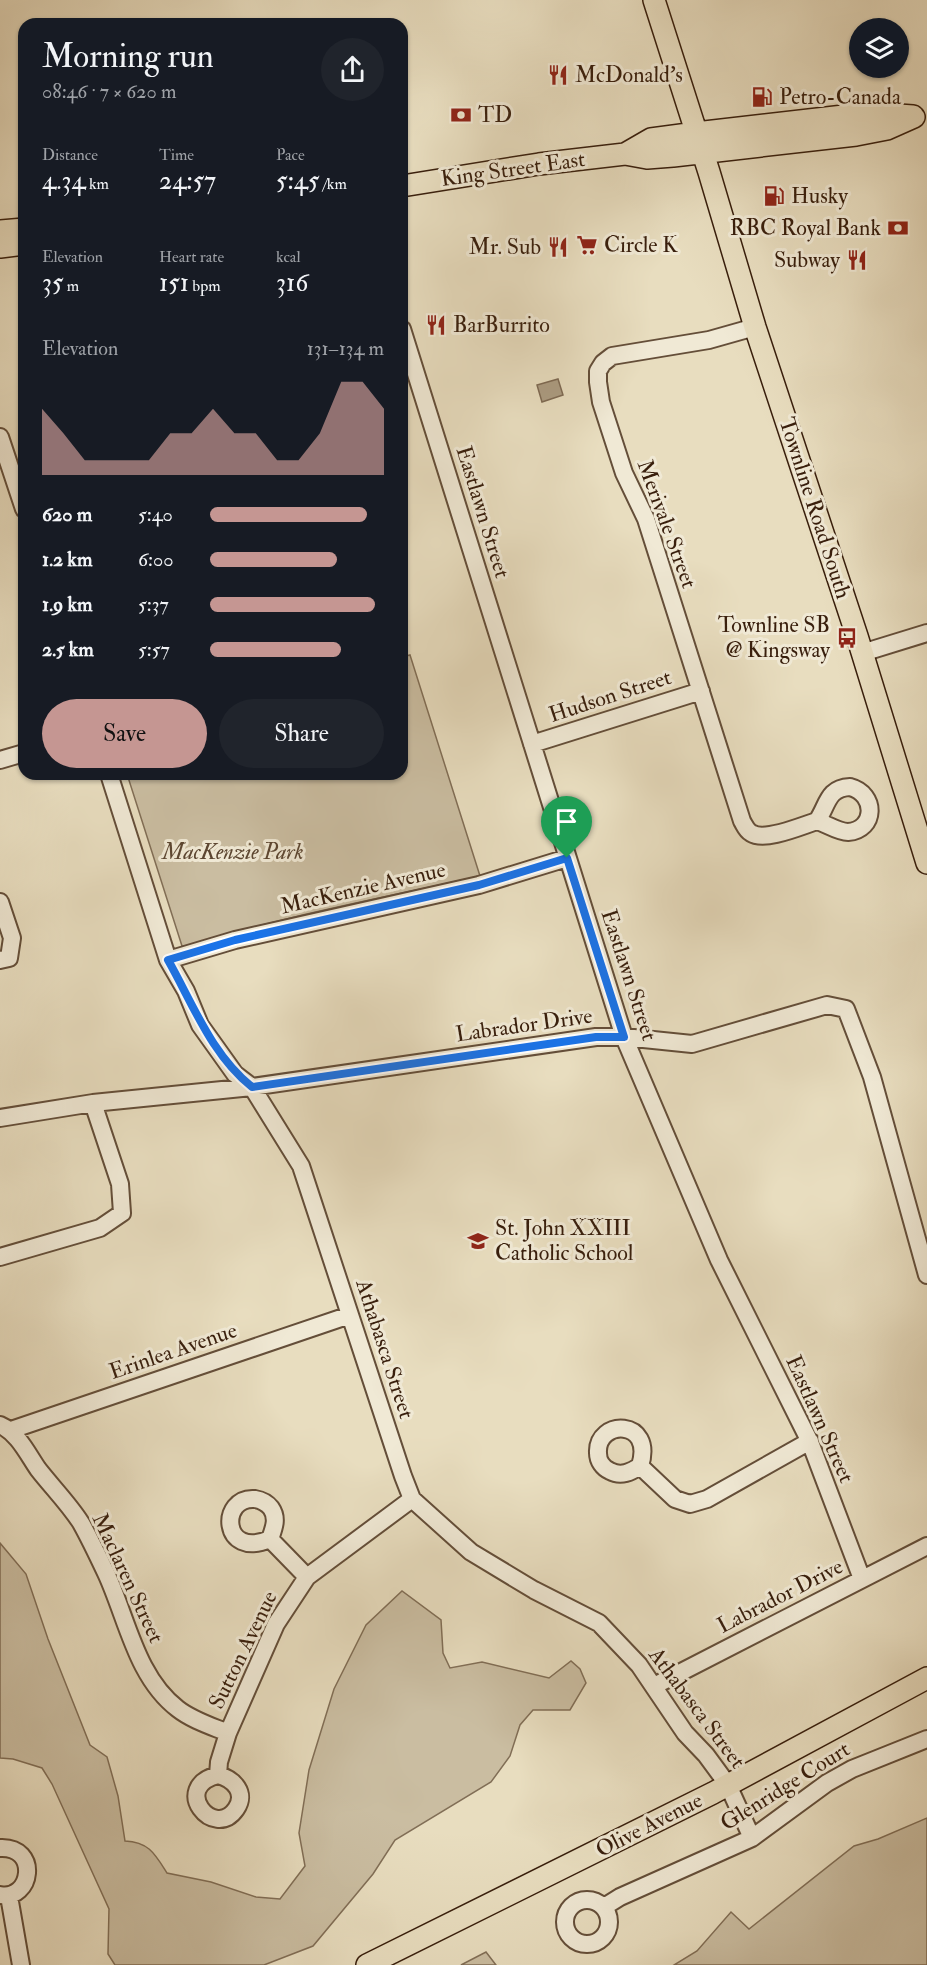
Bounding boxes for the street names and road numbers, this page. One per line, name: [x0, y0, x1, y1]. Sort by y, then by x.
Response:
street label: King Street East: [439, 145, 587, 193]
street label: Townline Road South: [772, 414, 858, 603]
street label: Eastlawn Street: [450, 443, 516, 581]
street label: Merivale Street: [631, 456, 703, 592]
street label: Hudson Street: [545, 663, 675, 729]
street label: MacKenzie Avenue: [278, 855, 448, 921]
street label: Eastlawn Street: [595, 906, 663, 1044]
street label: Labrador Drive: [454, 1002, 594, 1048]
street label: Athabasca Street: [349, 1275, 421, 1422]
street label: Erinlea Avenue: [105, 1316, 241, 1386]
street label: Eastlawn Street: [779, 1351, 861, 1487]
street label: Maclaren Street: [86, 1509, 170, 1647]
street label: Labrador Drive: [712, 1552, 848, 1640]
street label: Sutton Avenue: [202, 1586, 284, 1714]
street label: Athabasca Street: [642, 1641, 752, 1774]
street label: Glenridge Court: [715, 1735, 855, 1837]
street label: Olive Avenue: [591, 1786, 707, 1864]

